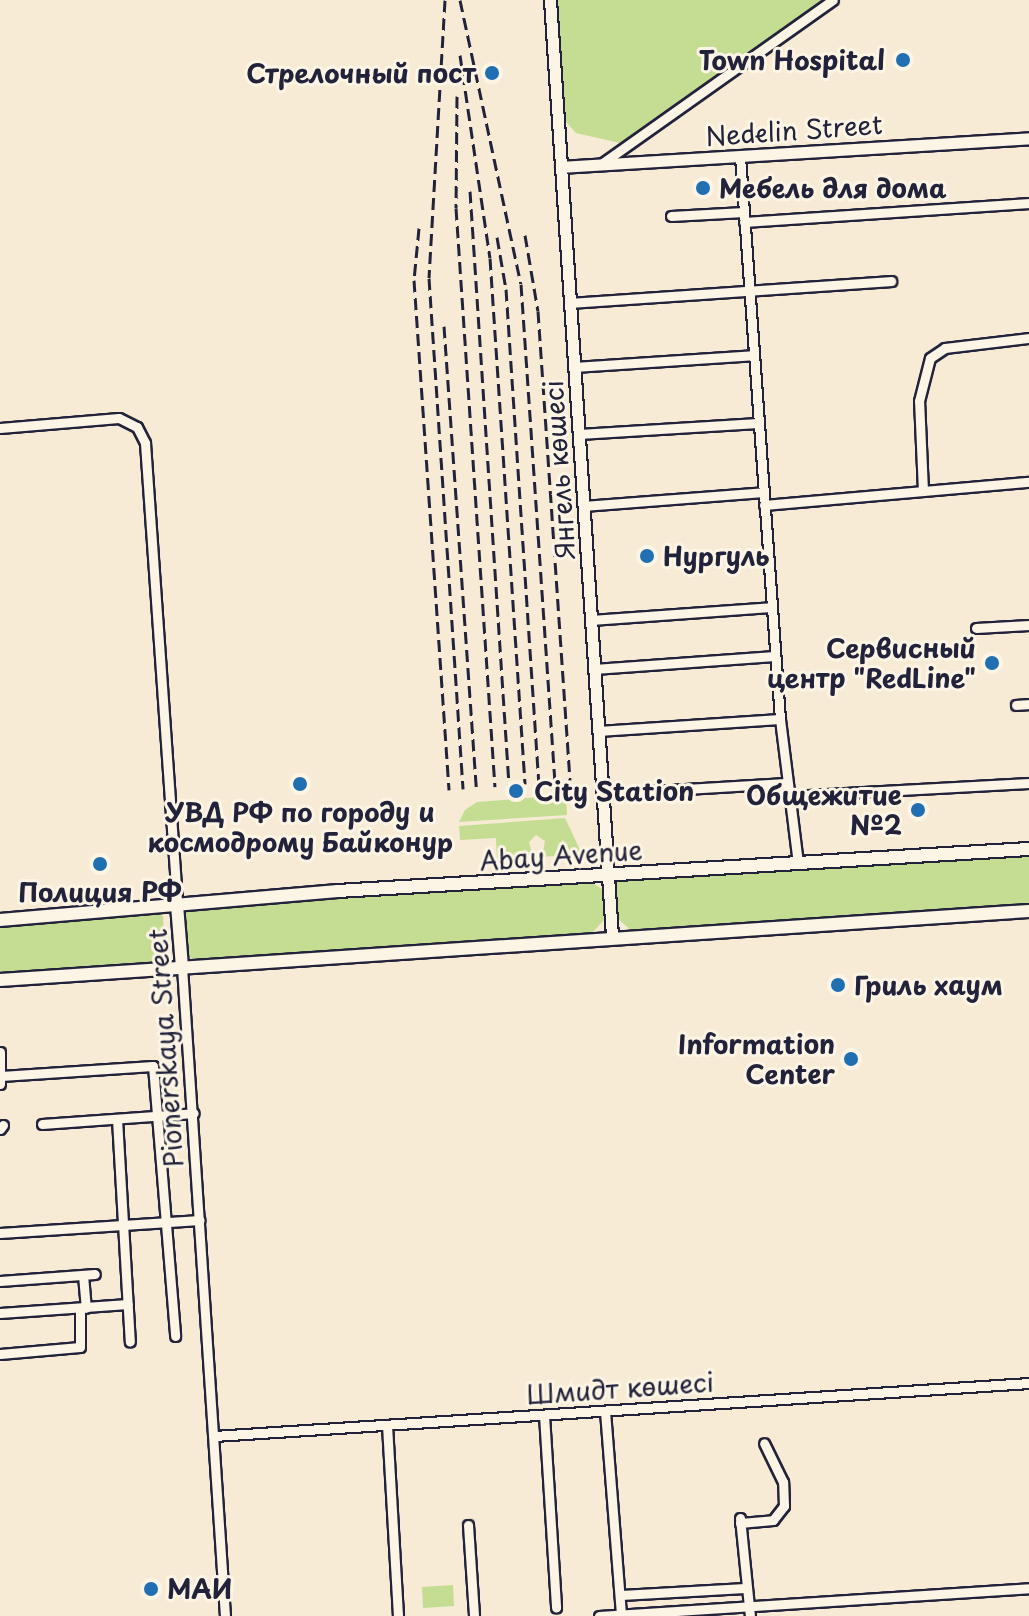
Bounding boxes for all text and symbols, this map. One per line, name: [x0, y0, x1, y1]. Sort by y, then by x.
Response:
place label: Town Hospital: [700, 44, 885, 76]
marker: Town Hospital: [892, 49, 914, 71]
place label: Стрелочный пост: [246, 57, 476, 89]
marker: Стрелочный пост: [483, 64, 501, 82]
street label: Nedelin Street: [704, 108, 884, 152]
place label: Мебель для дома: [719, 172, 947, 204]
marker: Мебель для дома: [694, 179, 712, 197]
street label: Янгель көшесі: [537, 378, 581, 562]
place label: Нургуль: [663, 540, 770, 572]
marker: Нургуль: [638, 547, 656, 565]
place label: Сервисный центр "RedLine": [766, 632, 976, 694]
marker: Сервисный центр "RedLine": [983, 654, 1001, 672]
marker: УВД РФ по городу и космодрому Байконур: [291, 775, 309, 793]
place label: City Station: [534, 775, 696, 807]
place label: Общежитие №2: [746, 779, 902, 840]
marker: City Station: [505, 780, 527, 802]
place label: УВД РФ по городу и космодрому Байконур: [147, 796, 453, 858]
marker: Общежитие №2: [909, 801, 927, 819]
street label: Abay Avenue: [479, 834, 643, 876]
marker: Полиция РФ: [91, 855, 109, 873]
place label: Полиция РФ: [18, 876, 182, 908]
street label: Pionerskaya Street: [141, 927, 189, 1169]
place label: Гриль хаум: [854, 969, 1003, 1001]
marker: Гриль хаум: [829, 976, 847, 994]
place label: Information Center: [678, 1028, 835, 1090]
marker: Information Center: [842, 1050, 860, 1068]
street label: Шмидт көшесі: [525, 1366, 715, 1410]
place label: МАИ: [167, 1573, 233, 1605]
marker: МАИ: [142, 1580, 160, 1598]

